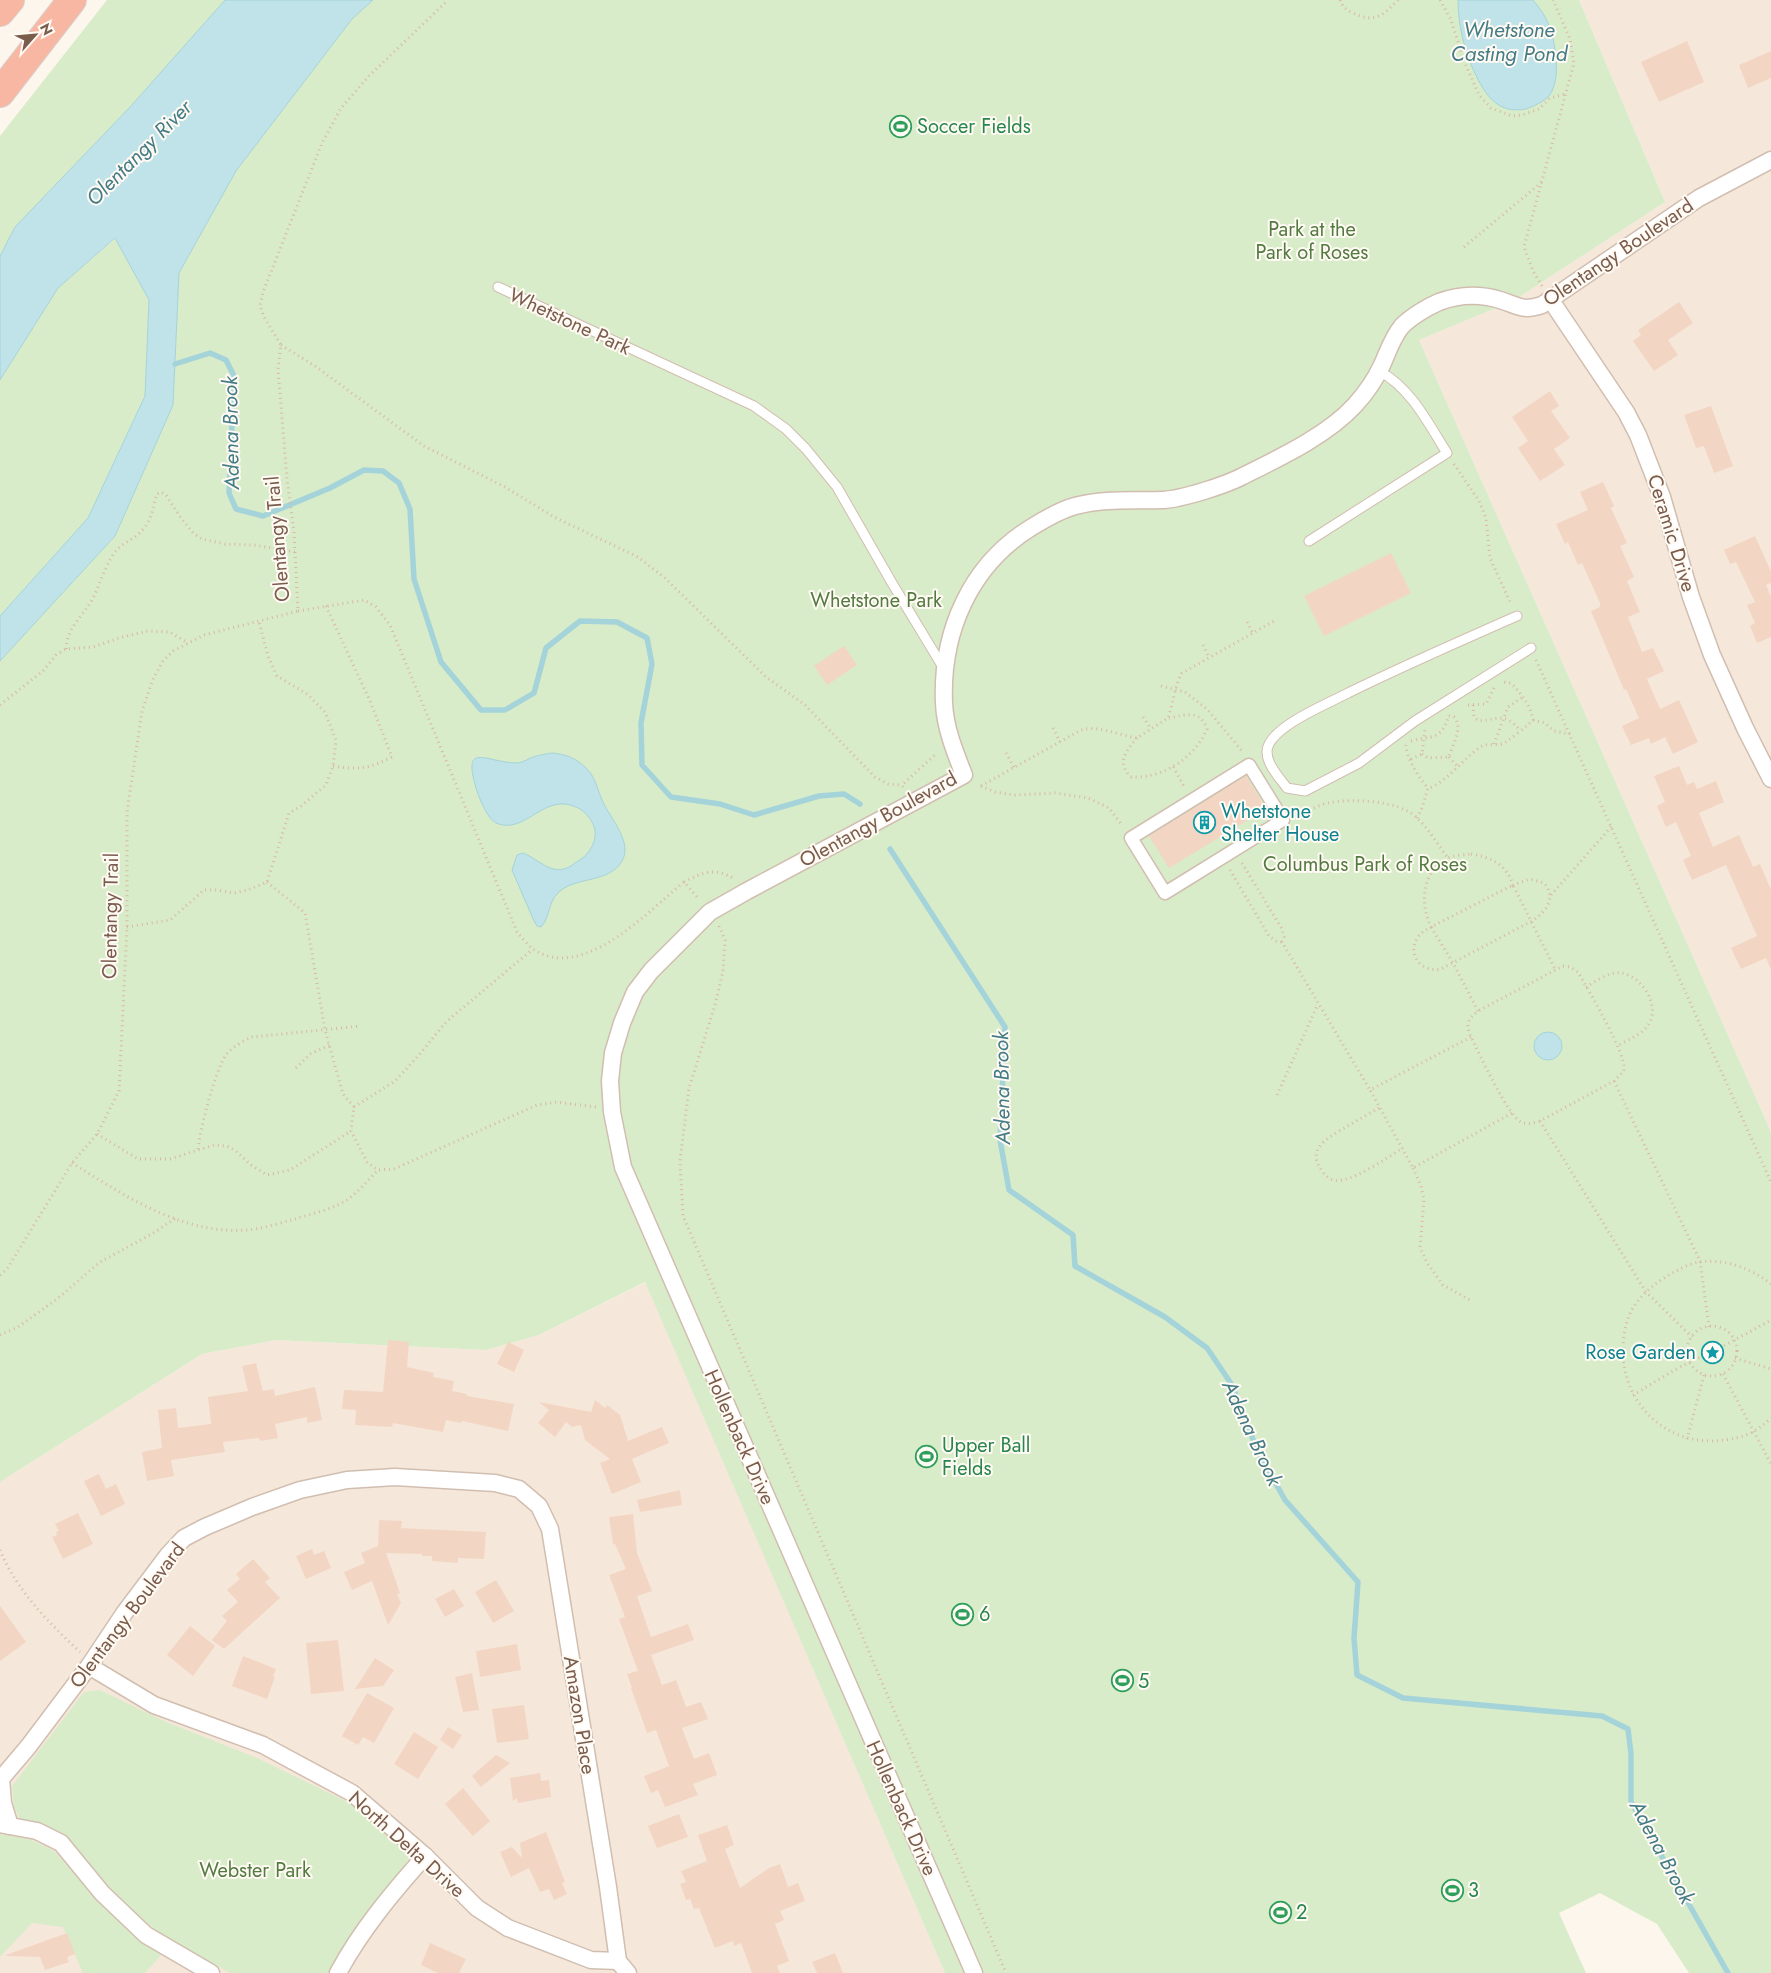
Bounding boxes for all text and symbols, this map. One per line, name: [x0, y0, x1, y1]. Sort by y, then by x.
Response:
north arrow: [10, 10, 60, 60]
water label: Whetstone Casting Pond: [1451, 15, 1569, 69]
text: N: [35, 20, 58, 39]
water label: Olentangy River: [79, 93, 199, 213]
place label: Soccer Fields: [917, 112, 1031, 141]
sports icon: Soccer Fields: [889, 114, 913, 138]
street label: Olentangy Boulevard: [1537, 191, 1699, 314]
park label: Park at the Park of Roses: [1256, 215, 1368, 267]
street label: Whetstone Park: [504, 280, 636, 362]
water label: Adena Brook: [215, 375, 247, 491]
street label: Ceramic Drive: [1640, 471, 1703, 595]
street label: Olentangy Trail: [258, 475, 297, 603]
park label: Whetstone Park: [810, 586, 942, 615]
street label: Olentangy Boulevard: [794, 764, 962, 875]
place label: Whetstone Shelter House: [1221, 797, 1339, 849]
building icon: Whetstone Shelter House: [1193, 811, 1217, 835]
park label: Columbus Park of Roses: [1263, 850, 1467, 879]
street label: Olentangy Trail: [95, 853, 126, 979]
water label: Adena Brook: [986, 1030, 1018, 1146]
place label: Rose Garden: [1585, 1338, 1696, 1367]
place icon: Rose Garden: [1700, 1340, 1724, 1364]
street label: Hollenback Drive: [697, 1365, 782, 1509]
water label: Adena Brook: [1214, 1374, 1290, 1492]
place label: Upper Ball Fields: [942, 1431, 1030, 1483]
sports icon: Upper Ball Fields: [914, 1445, 938, 1469]
street label: Olentangy Boulevard: [63, 1536, 192, 1694]
place label: 6: [979, 1600, 991, 1629]
sports icon: 6: [951, 1602, 975, 1626]
street label: Amazon Place: [556, 1654, 603, 1776]
place label: 5: [1138, 1667, 1149, 1696]
sports icon: 5: [1110, 1669, 1134, 1693]
street label: Hollenback Drive: [859, 1736, 944, 1880]
street label: North Delta Drive: [342, 1784, 471, 1905]
water label: Adena Brook: [1622, 1794, 1702, 1910]
park label: Webster Park: [199, 1856, 311, 1885]
place label: 3: [1468, 1876, 1479, 1905]
sports icon: 3: [1440, 1878, 1464, 1902]
place label: 2: [1296, 1898, 1307, 1927]
sports icon: 2: [1268, 1900, 1292, 1924]

